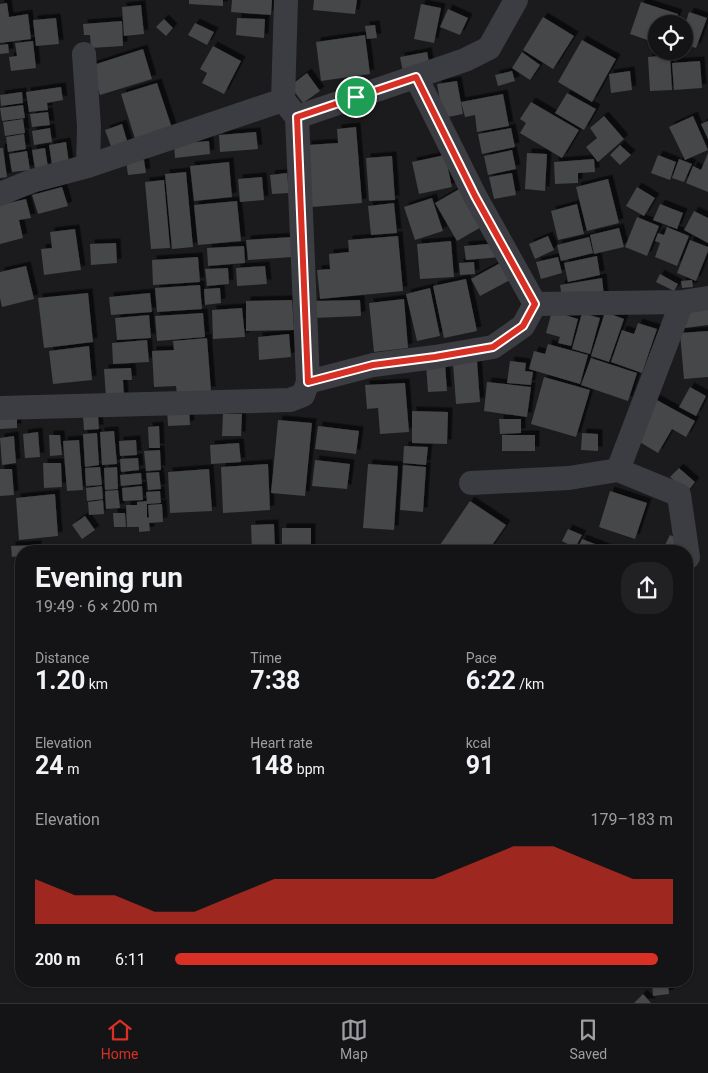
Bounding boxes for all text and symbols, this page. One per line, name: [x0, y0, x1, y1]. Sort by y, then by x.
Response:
map controls: [648, 15, 693, 60]
button: locate: [648, 15, 693, 60]
pin: [335, 76, 377, 118]
icon: arrive: [342, 83, 370, 111]
text: Evening run: [35, 561, 183, 594]
button: share: [621, 562, 673, 614]
text: 19:49 · 6 × 200 m: [35, 597, 157, 616]
text: Distance: [35, 650, 90, 666]
text: Time: [250, 650, 282, 666]
text: Pace: [466, 650, 497, 666]
text: 1.20: [35, 666, 85, 695]
text: 7:38: [250, 666, 300, 695]
text: 6:22: [466, 666, 516, 695]
text: km: [85, 676, 108, 692]
text: /km: [516, 676, 544, 692]
text: Elevation: [35, 735, 92, 751]
text: Heart rate: [250, 735, 313, 751]
text: kcal: [466, 735, 491, 751]
text: 24: [35, 751, 64, 780]
text: 148: [250, 751, 293, 780]
text: 91: [466, 751, 494, 780]
text: m: [64, 761, 79, 777]
text: bpm: [293, 761, 325, 777]
text: Elevation: [35, 810, 100, 829]
text: 179–183 m: [591, 810, 673, 829]
text: 200 m: [35, 950, 80, 969]
text: 6:11: [115, 950, 146, 969]
tab: Home: [101, 1016, 138, 1062]
tab: Map: [340, 1016, 368, 1062]
tab: Saved: [569, 1016, 607, 1062]

